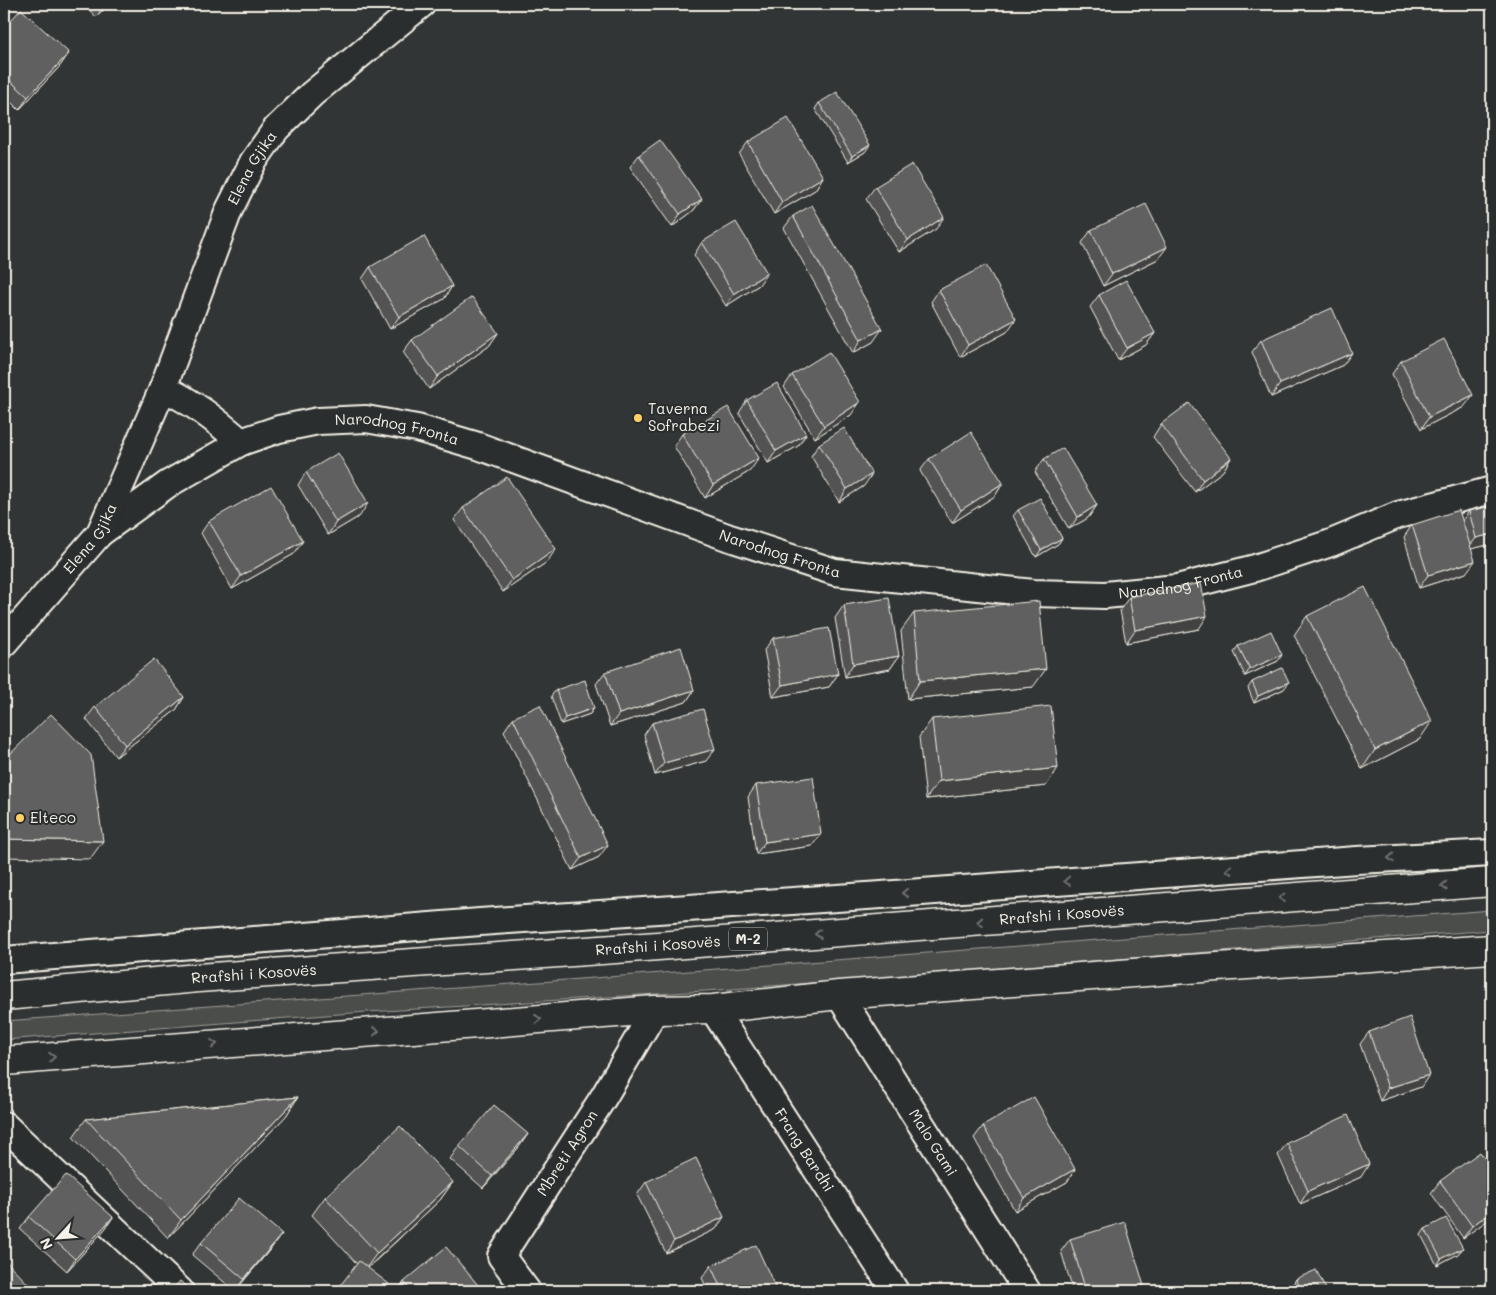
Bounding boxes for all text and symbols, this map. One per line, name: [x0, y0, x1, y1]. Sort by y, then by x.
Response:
street label: Elena Gjika: [222, 127, 281, 208]
place label: Taverna Sofrabezi: [648, 398, 720, 435]
street label: Narodnog Fronta: [334, 408, 462, 449]
marker: Taverna Sofrabezi: [632, 412, 644, 424]
street label: Elena Gjika: [58, 500, 121, 577]
street label: Narodnog Fronta: [717, 524, 841, 581]
street label: Narodnog Fronta: [1118, 561, 1245, 603]
place label: Elteco: [30, 807, 76, 827]
marker: Elteco: [14, 812, 26, 824]
one-way arrow: [1387, 853, 1395, 864]
one-way arrow: [1225, 864, 1233, 875]
one-way arrow: [1063, 876, 1071, 887]
one-way arrow: [1439, 880, 1447, 891]
one-way arrow: [901, 888, 909, 899]
one-way arrow: [1277, 893, 1285, 904]
street label: Rrafshi i Kosovës: [998, 899, 1125, 929]
one-way arrow: [976, 916, 984, 927]
road number: M-2: [729, 928, 767, 951]
one-way arrow: [814, 928, 822, 939]
street label: Rrafshi i Kosovës: [595, 930, 721, 959]
street label: Rrafshi i Kosovës: [190, 959, 317, 988]
one-way arrow: [535, 1014, 543, 1025]
one-way arrow: [373, 1026, 381, 1037]
one-way arrow: [211, 1039, 219, 1050]
one-way arrow: [49, 1052, 57, 1063]
street label: Frang Bardhi: [771, 1104, 839, 1195]
street label: Malo Gami: [905, 1105, 962, 1180]
street label: Mbreti Agron: [532, 1106, 602, 1199]
north arrow: [32, 1212, 82, 1262]
text: N: [35, 1235, 57, 1253]

